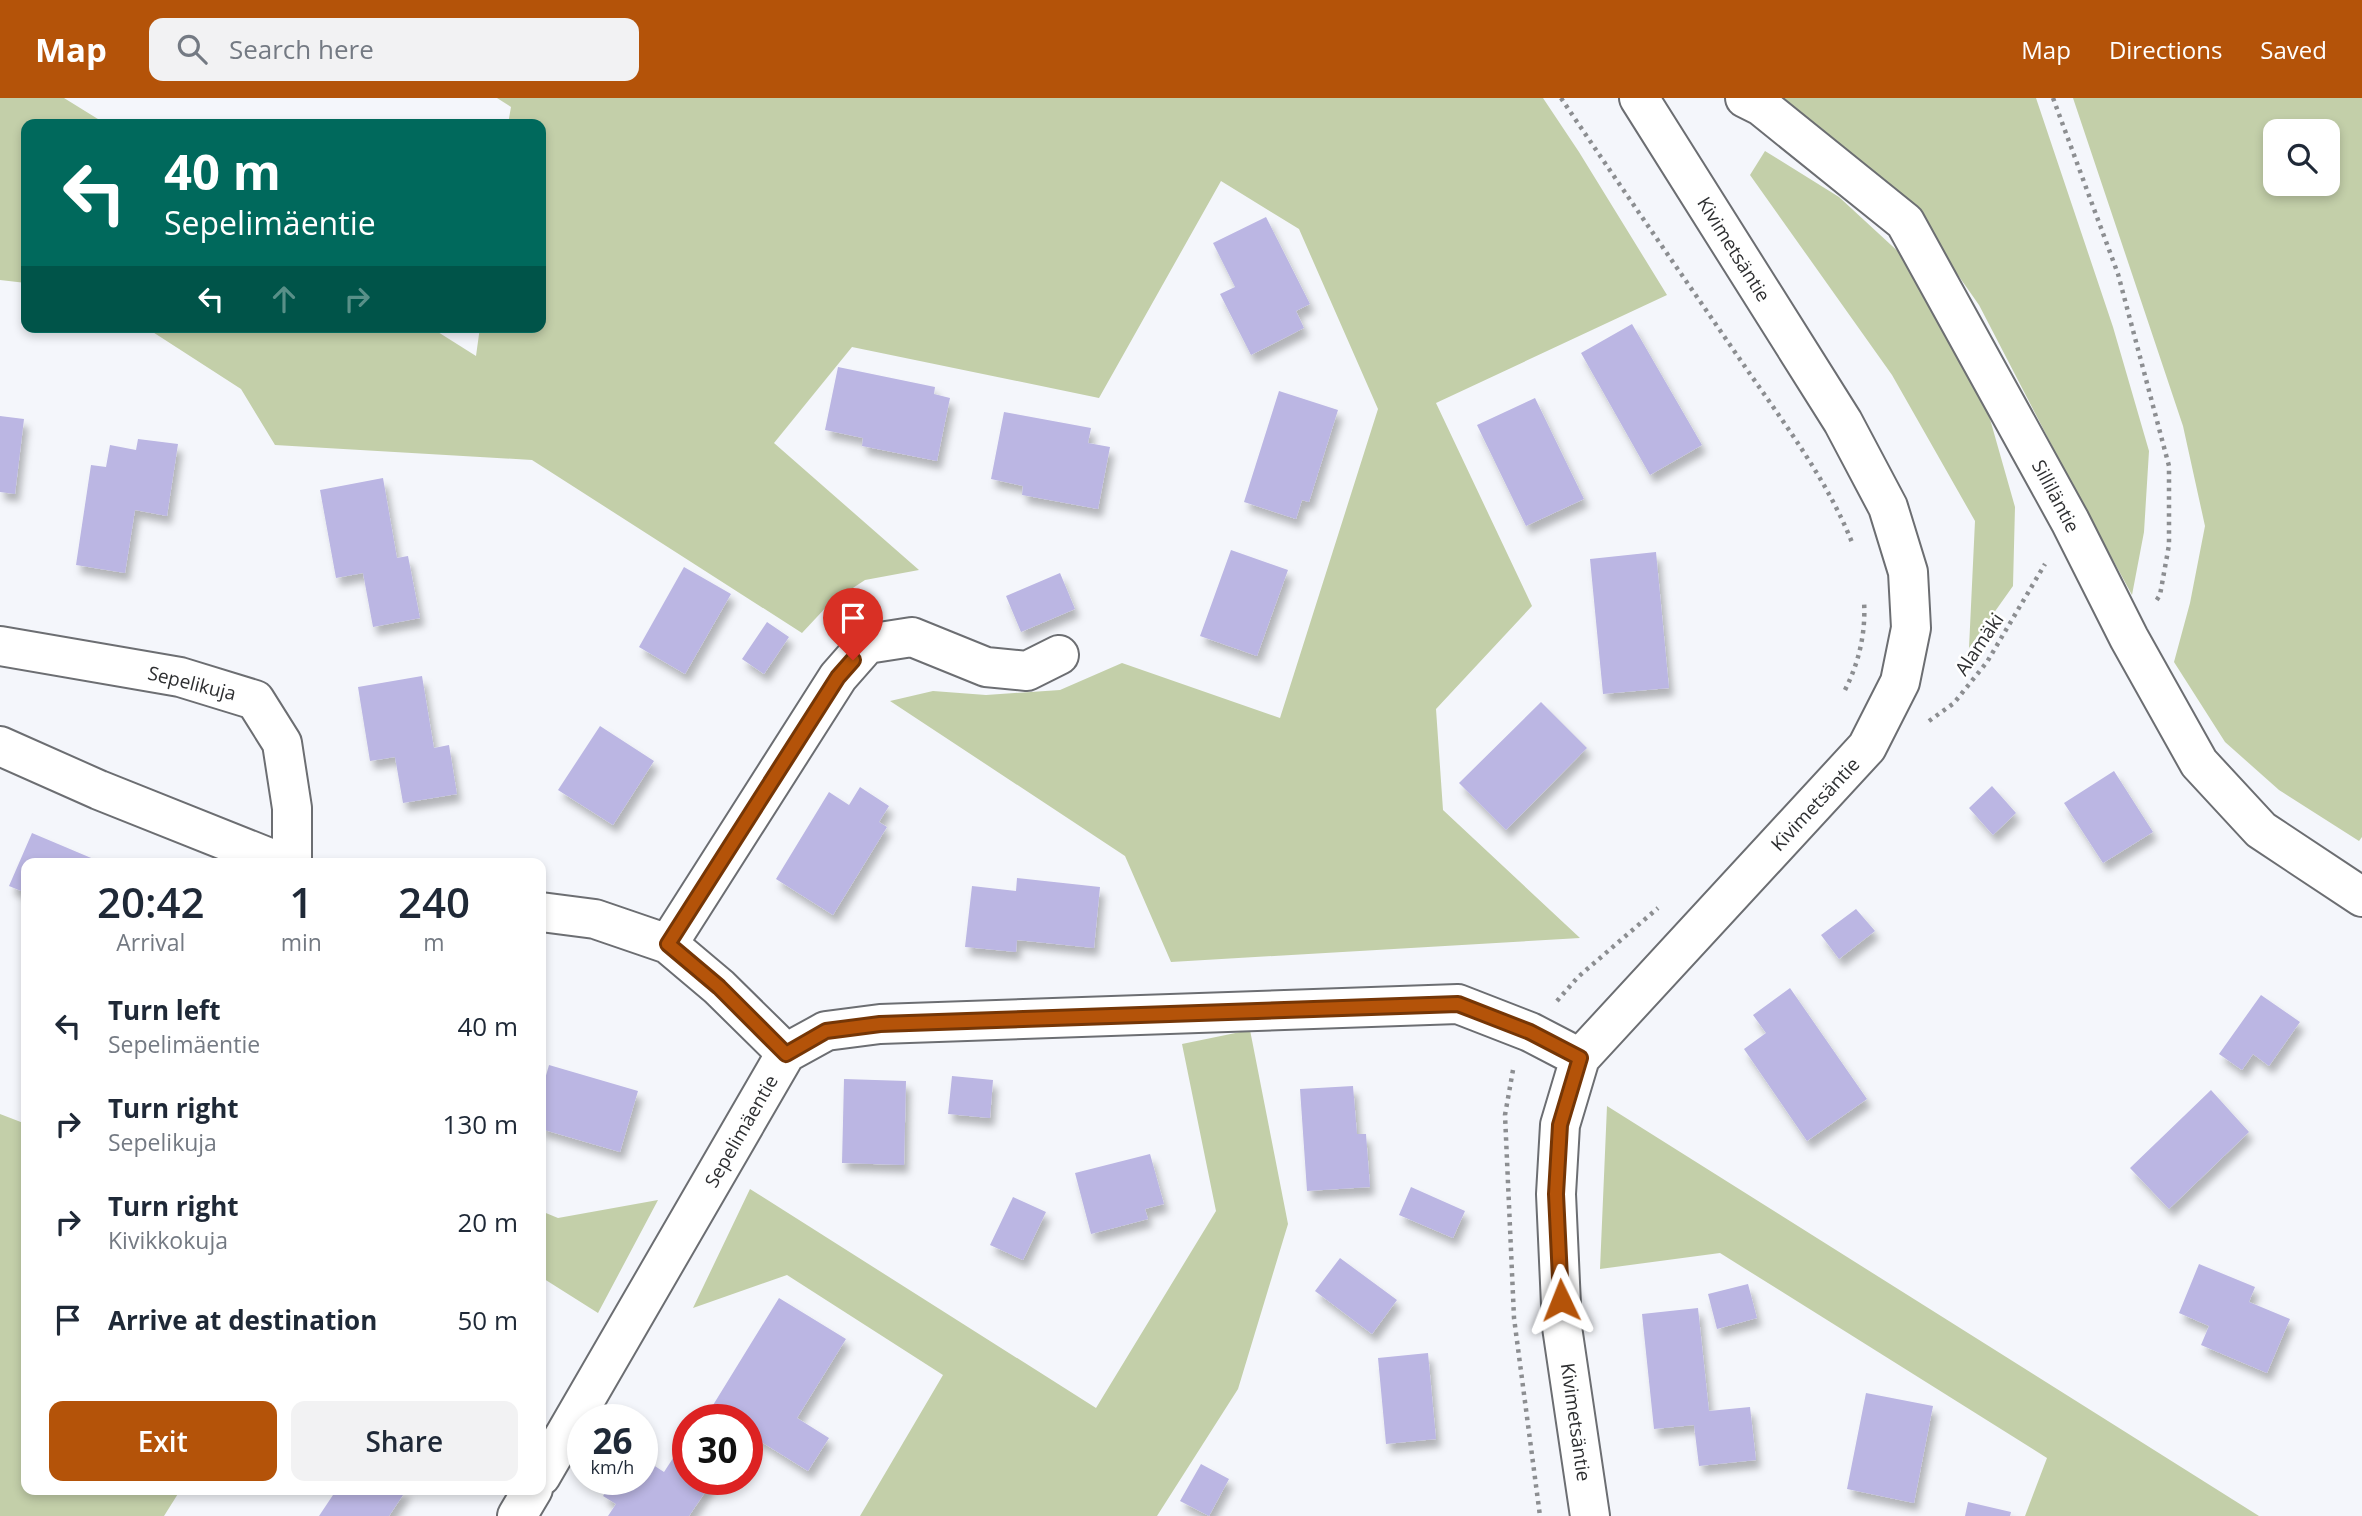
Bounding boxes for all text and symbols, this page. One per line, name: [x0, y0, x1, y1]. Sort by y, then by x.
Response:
search box: [149, 18, 639, 81]
text: Map: [35, 27, 107, 72]
icon: search: [173, 30, 211, 68]
text: Search here: [229, 31, 374, 67]
text: Map: [2021, 33, 2071, 66]
text: Directions: [2109, 33, 2222, 66]
text: Saved: [2260, 33, 2327, 66]
map controls: [2263, 119, 2340, 196]
button: search: [2263, 119, 2340, 196]
text: 40 m: [164, 138, 281, 204]
icon: left: [49, 147, 140, 238]
street label: Kivimetsäntie: [1691, 192, 1777, 306]
text: Sepelimäentie: [164, 201, 376, 244]
icon: left: [192, 280, 230, 318]
icon: ahead: [265, 280, 303, 318]
icon: right: [338, 280, 376, 318]
street label: Silliläntie: [2026, 455, 2086, 537]
pin: [823, 588, 883, 660]
icon: arrive: [834, 599, 872, 637]
street label: Alamäki: [1949, 608, 2009, 680]
street label: Sepelikuja: [145, 660, 239, 706]
street label: Kivimetsäntie: [1765, 752, 1865, 856]
text: 20:42: [97, 873, 205, 930]
text: 1: [289, 873, 313, 930]
text: 240: [398, 873, 470, 930]
text: Arrival: [116, 926, 185, 958]
text: min: [281, 926, 322, 958]
text: m: [423, 926, 445, 958]
text: Turn left: [108, 992, 220, 1028]
icon: left: [49, 1007, 87, 1045]
text: 40 m: [457, 1008, 518, 1044]
text: Sepelimäentie: [108, 1028, 260, 1060]
street label: Sepelimäentie: [698, 1070, 784, 1192]
text: Turn right: [108, 1090, 239, 1126]
icon: right: [49, 1105, 87, 1143]
text: 130 m: [443, 1106, 518, 1142]
text: Sepelikuja: [108, 1126, 217, 1158]
text: Turn right: [108, 1188, 239, 1224]
icon: right: [49, 1203, 87, 1241]
text: 20 m: [457, 1204, 518, 1240]
text: Kivikkokuja: [108, 1224, 228, 1256]
position arrow: [1524, 1263, 1598, 1337]
icon: arrive: [49, 1301, 87, 1339]
text: Arrive at destination: [108, 1302, 377, 1338]
text: 50 m: [457, 1302, 518, 1338]
street label: Kivimetsäntie: [1555, 1361, 1597, 1483]
button: Exit: [49, 1401, 277, 1481]
button: Share: [291, 1401, 518, 1481]
speed limit sign: 30: [672, 1404, 763, 1495]
text: 26: [592, 1417, 633, 1464]
text: km/h: [591, 1455, 634, 1479]

